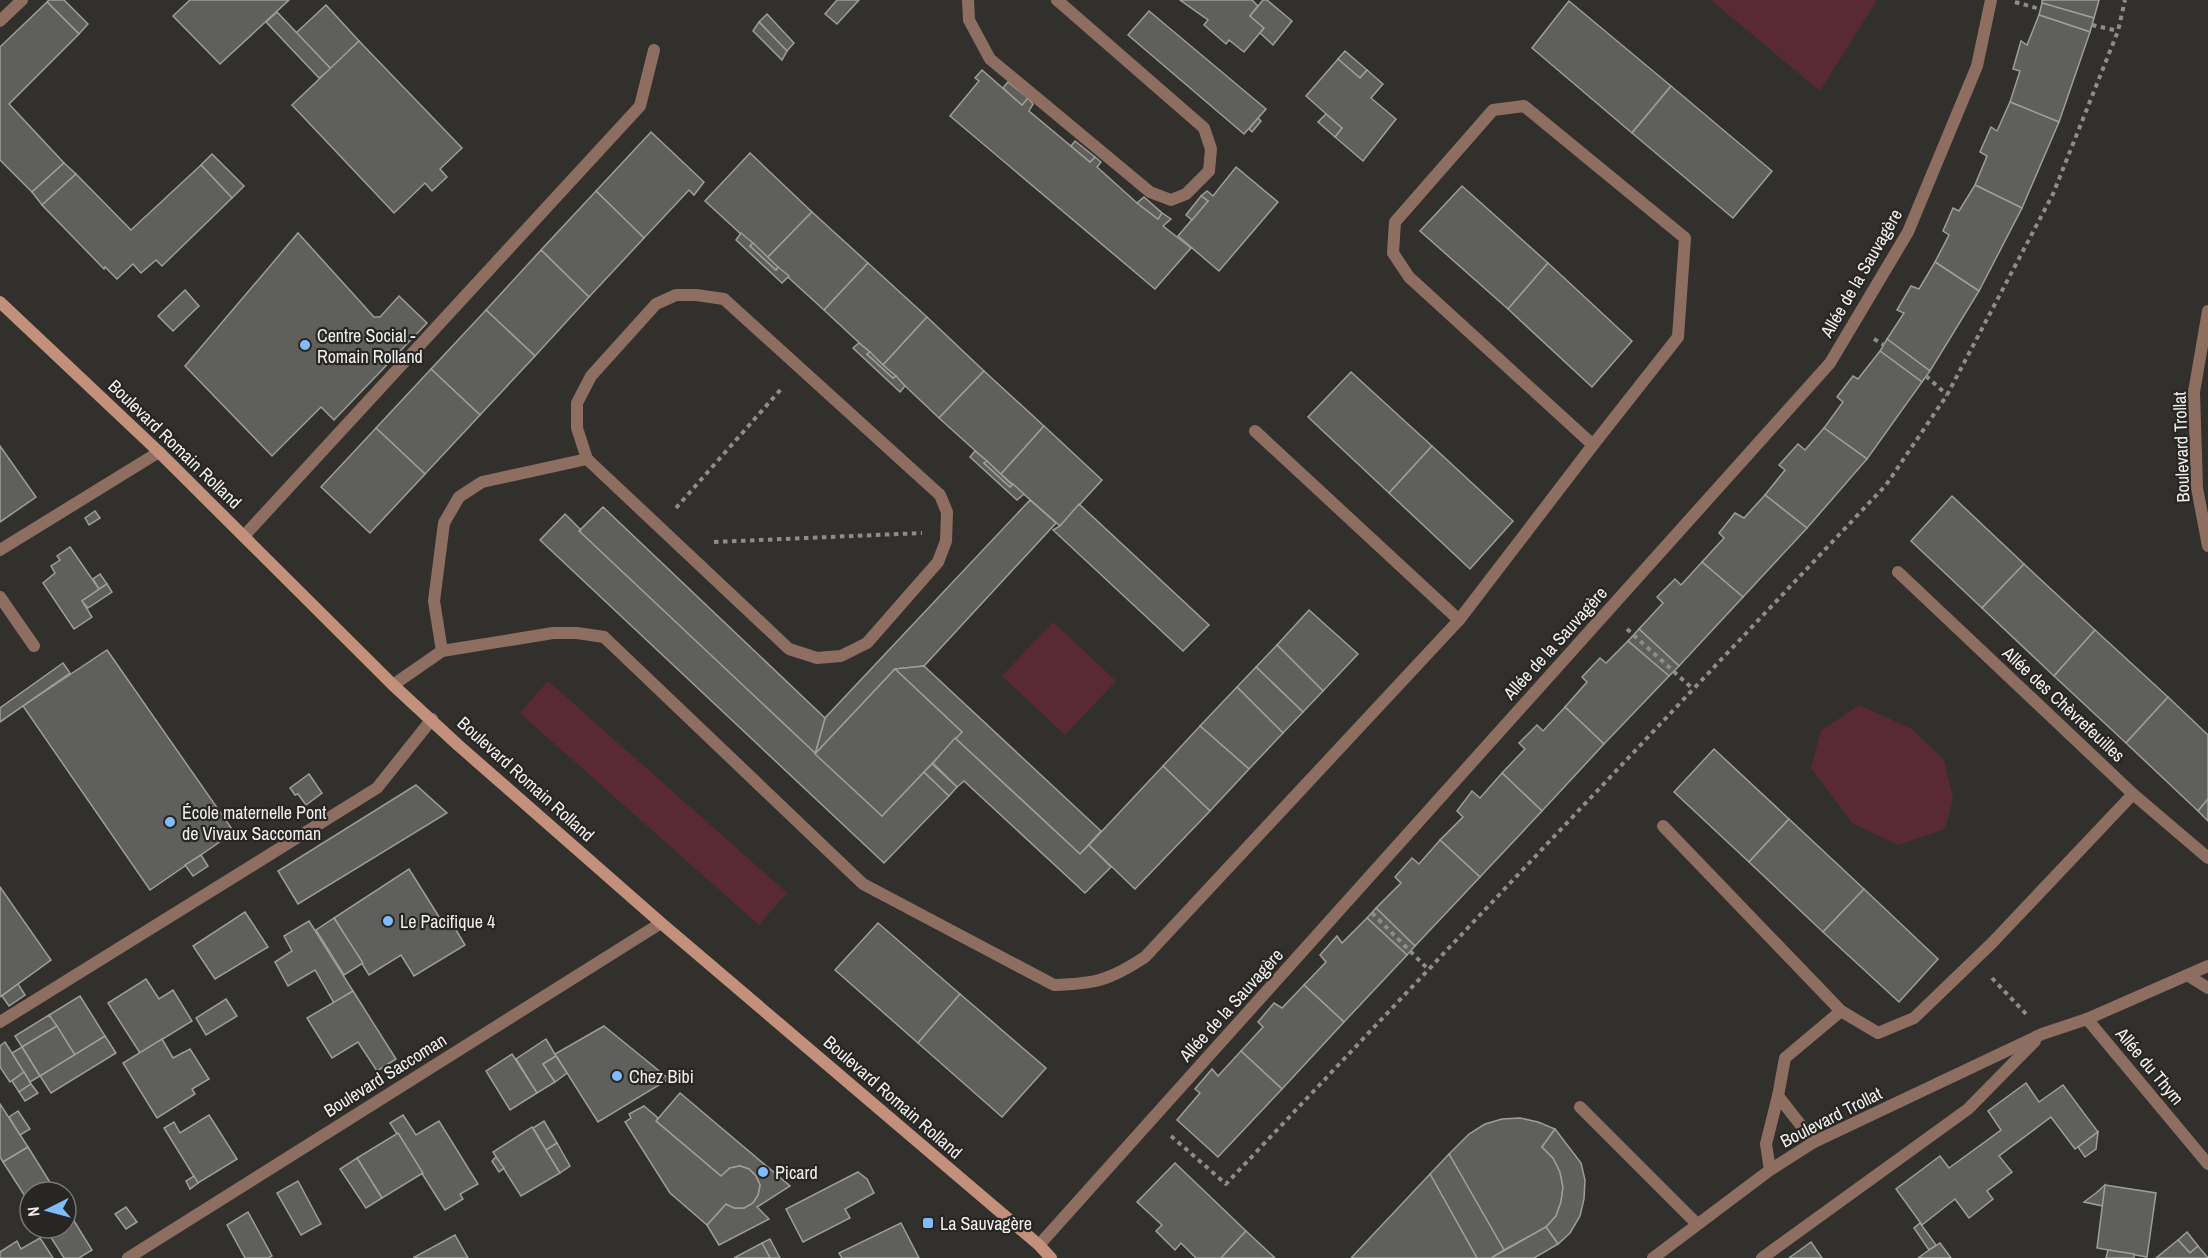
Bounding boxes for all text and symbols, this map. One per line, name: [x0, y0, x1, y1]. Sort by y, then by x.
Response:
street label: Allée de la Sauvagère: [1814, 204, 1908, 343]
place label: Centre Social - Romain Rolland: [317, 323, 423, 369]
marker: Centre Social - Romain Rolland: [298, 338, 312, 352]
street label: Boulevard Romain Rolland: [103, 374, 247, 514]
street label: Boulevard Trollat: [2167, 391, 2195, 503]
street label: Allée de la Sauvagère: [1497, 581, 1613, 706]
street label: Allée des Chèvrefeuilles: [1997, 640, 2131, 767]
street label: Boulevard Romain Rolland: [452, 711, 600, 847]
place label: École maternelle Pont de Vivaux Saccoman: [182, 800, 326, 846]
marker: École maternelle Pont de Vivaux Saccoman: [163, 815, 177, 829]
place label: Le Pacifique 4: [400, 909, 495, 934]
marker: Le Pacifique 4: [381, 914, 395, 928]
street label: Allée de la Sauvagère: [1173, 943, 1289, 1068]
street label: Allée du Thym: [2110, 1021, 2190, 1110]
street label: Boulevard Saccoman: [319, 1027, 451, 1123]
street label: Boulevard Romain Rolland: [818, 1030, 968, 1164]
place label: Chez Bibi: [629, 1064, 694, 1089]
marker: Chez Bibi: [610, 1069, 624, 1083]
street label: Boulevard Trollat: [1776, 1081, 1886, 1153]
place label: Picard: [775, 1160, 818, 1185]
marker: Picard: [756, 1165, 770, 1179]
north arrow: [18, 1180, 78, 1240]
text: N: [22, 1206, 45, 1217]
place label: La Sauvagère: [940, 1211, 1032, 1236]
marker: La Sauvagère: [921, 1216, 935, 1230]

